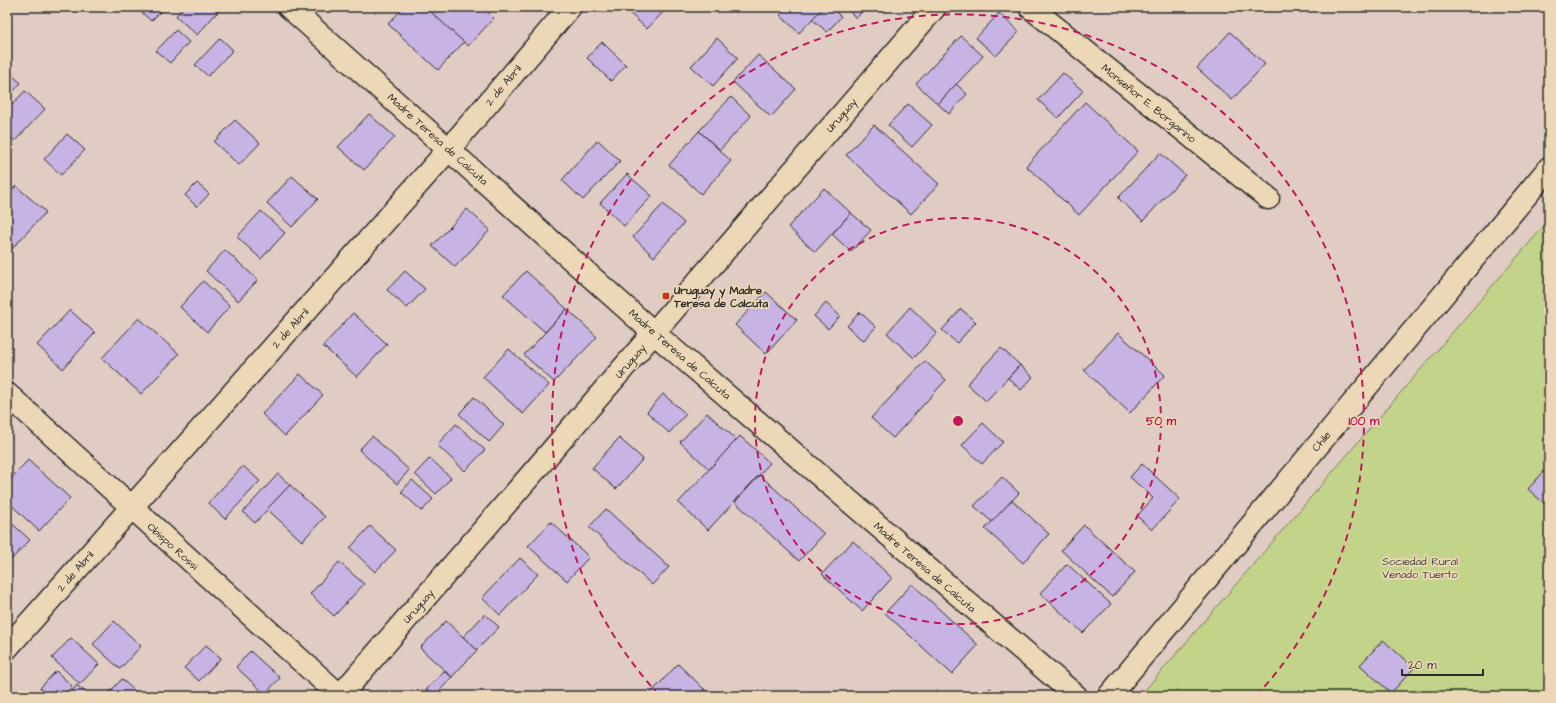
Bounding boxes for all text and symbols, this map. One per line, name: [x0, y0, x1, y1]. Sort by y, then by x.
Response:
street label: 2 de Abril: [482, 61, 525, 109]
street label: Monseñor E. Borgarino: [1098, 61, 1200, 148]
street label: Madre Teresa de Calcuta: [384, 90, 492, 189]
street label: Uruguay: [822, 95, 861, 136]
place label: Uruguay y Madre Teresa de Calcuta: [673, 283, 768, 311]
marker: Uruguay y Madre Teresa de Calcuta: [661, 291, 671, 301]
street label: 2 de Abril: [268, 305, 313, 352]
street label: Madre Teresa de Calcuta: [625, 306, 734, 403]
street label: Uruguay: [611, 341, 650, 382]
text: 50 m: [1146, 413, 1177, 430]
text: 100 m: [1349, 413, 1380, 430]
centre of rings: [951, 414, 965, 428]
street label: Chile: [1308, 428, 1334, 455]
street label: Obispo Rossi: [144, 519, 202, 574]
street label: Madre Teresa de Calcuta: [870, 519, 979, 616]
street label: 2 de Abril: [54, 548, 97, 595]
park label: Sociedad Rural Venado Tuerto: [1382, 554, 1458, 582]
street label: Uruguay: [399, 586, 438, 627]
scale bar: [1402, 651, 1483, 677]
text: 20 m: [1408, 657, 1437, 674]

